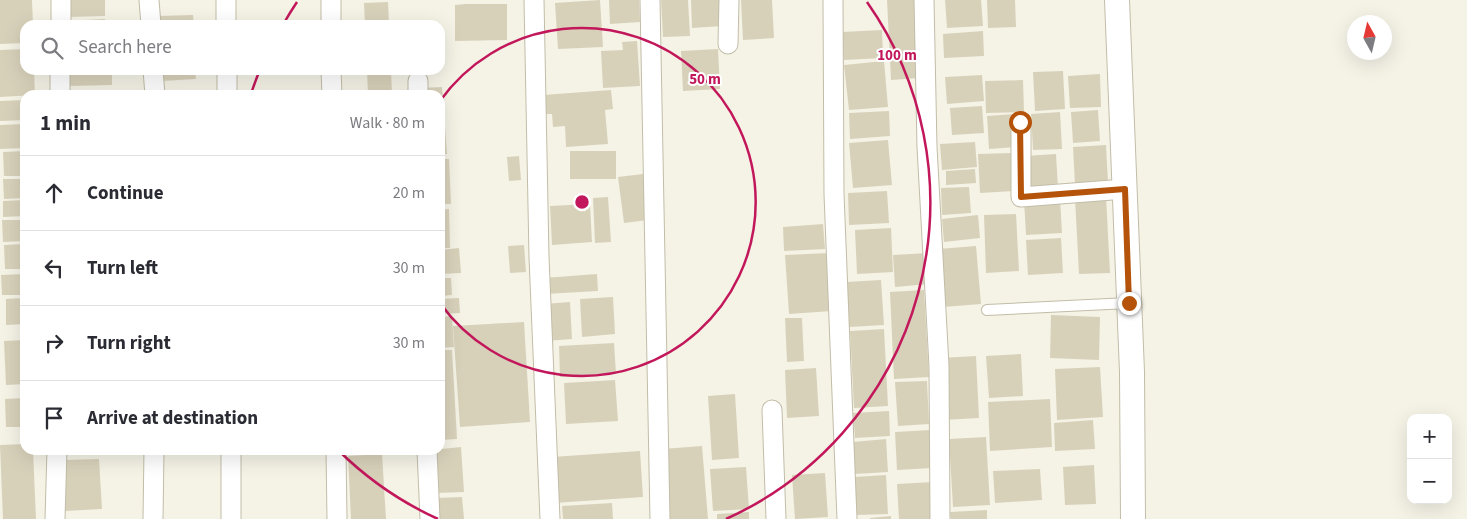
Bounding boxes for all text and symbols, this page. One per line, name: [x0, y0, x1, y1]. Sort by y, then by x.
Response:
north arrow: [1347, 15, 1392, 60]
search box: [20, 20, 445, 75]
icon: search: [38, 34, 66, 62]
text: Search here: [78, 34, 172, 61]
text: 100 m: [877, 45, 917, 66]
text: 50 m: [689, 69, 721, 90]
text: 1 min: [40, 108, 91, 138]
route start: [1009, 111, 1032, 134]
text: Walk · 80 m: [350, 112, 425, 134]
icon: ahead: [40, 179, 68, 207]
text: Continue: [87, 180, 164, 207]
text: 20 m: [393, 182, 425, 204]
centre of rings: [573, 193, 591, 211]
icon: left: [40, 254, 68, 282]
text: Turn left: [87, 255, 158, 282]
text: 30 m: [393, 257, 425, 279]
route end: [1118, 292, 1141, 315]
icon: right: [40, 329, 68, 357]
text: Turn right: [87, 330, 171, 357]
text: 30 m: [393, 332, 425, 354]
icon: arrive: [40, 404, 68, 432]
text: Arrive at destination: [87, 405, 258, 432]
map controls: [1407, 414, 1452, 504]
button: +: [1407, 414, 1452, 459]
button: −: [1407, 459, 1452, 504]

